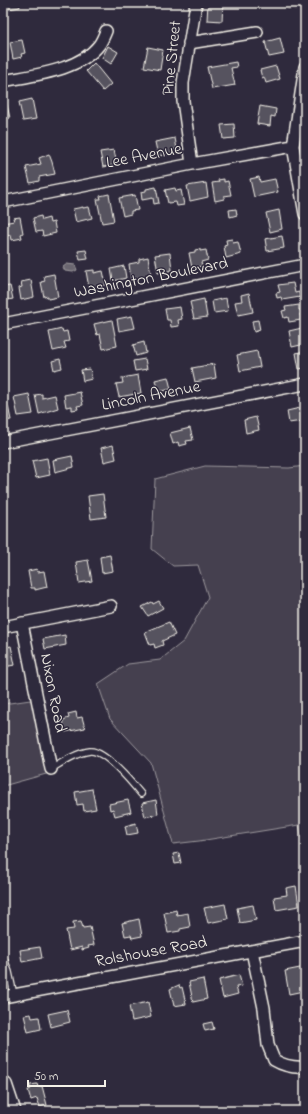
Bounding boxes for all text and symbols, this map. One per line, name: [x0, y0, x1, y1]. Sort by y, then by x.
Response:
street label: Pine Street: [156, 19, 188, 97]
street label: Lee Avenue: [104, 136, 184, 176]
street label: Washington Boulevard: [72, 251, 231, 307]
street label: Lincoln Avenue: [100, 374, 203, 418]
street label: Nixon Road: [33, 651, 73, 735]
street label: Rolshouse Road: [93, 930, 209, 974]
scale bar: [28, 1062, 105, 1088]
text: 50 m: [34, 1068, 58, 1086]

